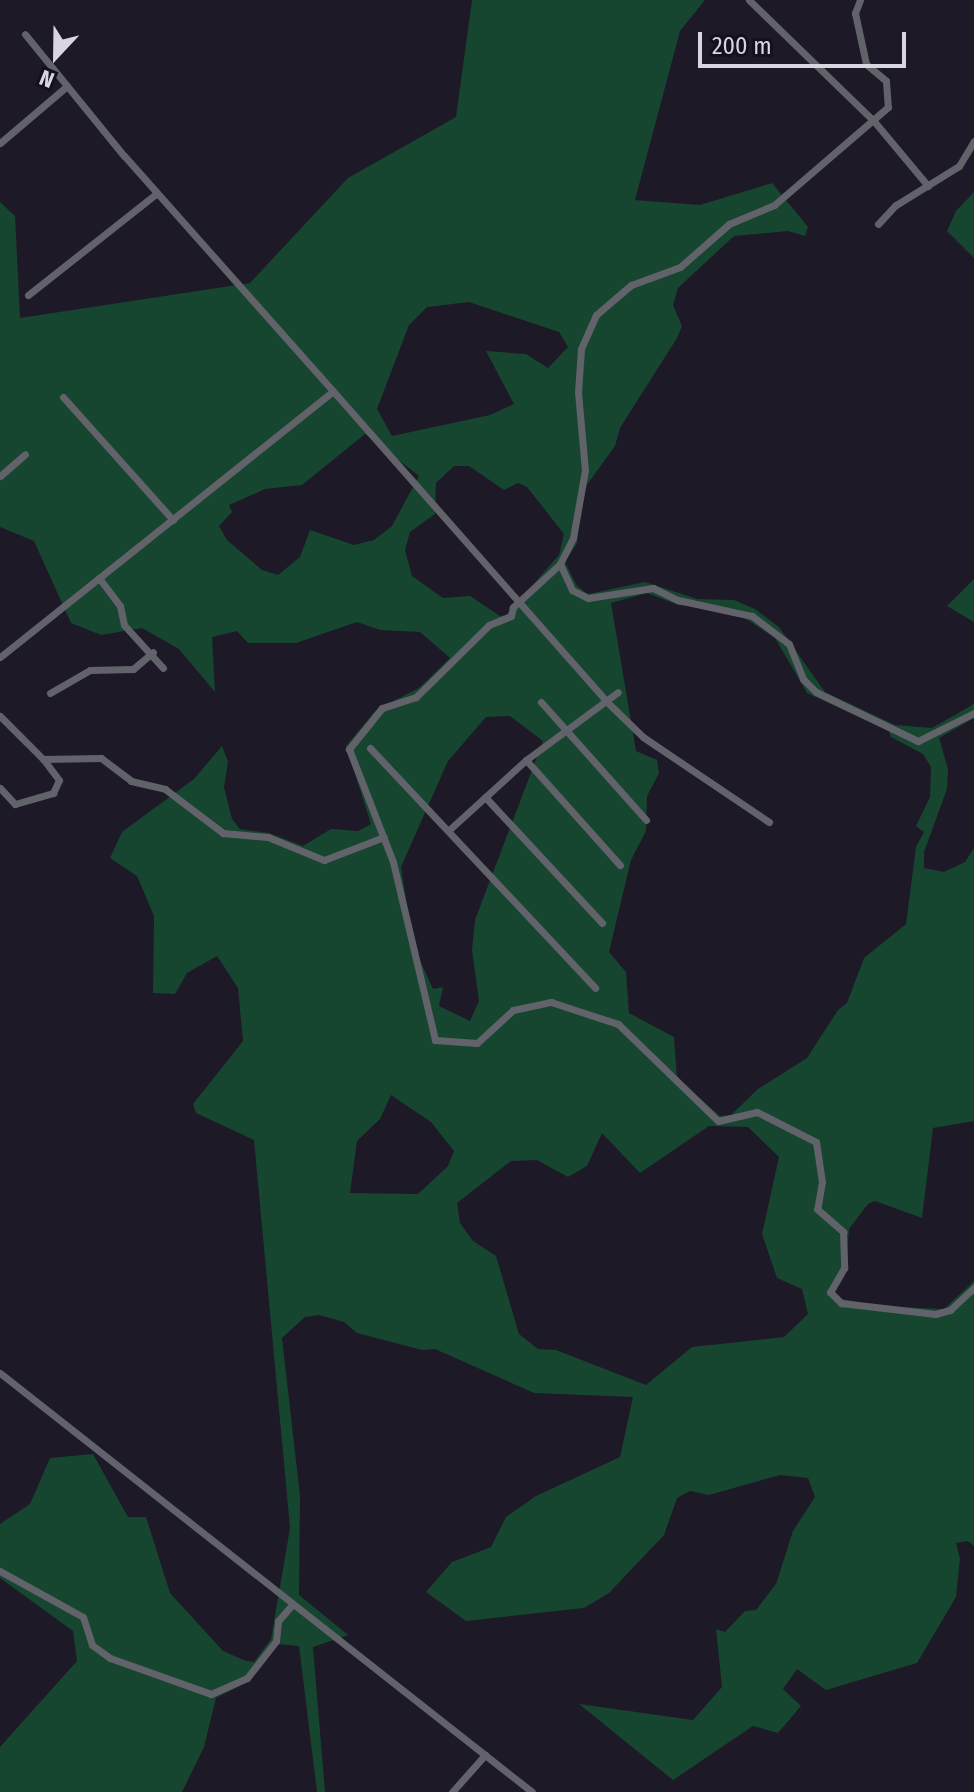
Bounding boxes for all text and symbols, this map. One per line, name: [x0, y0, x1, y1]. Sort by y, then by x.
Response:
north arrow: [16, 16, 96, 96]
scale bar: [702, 16, 910, 66]
text: 200 m: [712, 32, 772, 60]
text: N: [36, 64, 58, 94]

